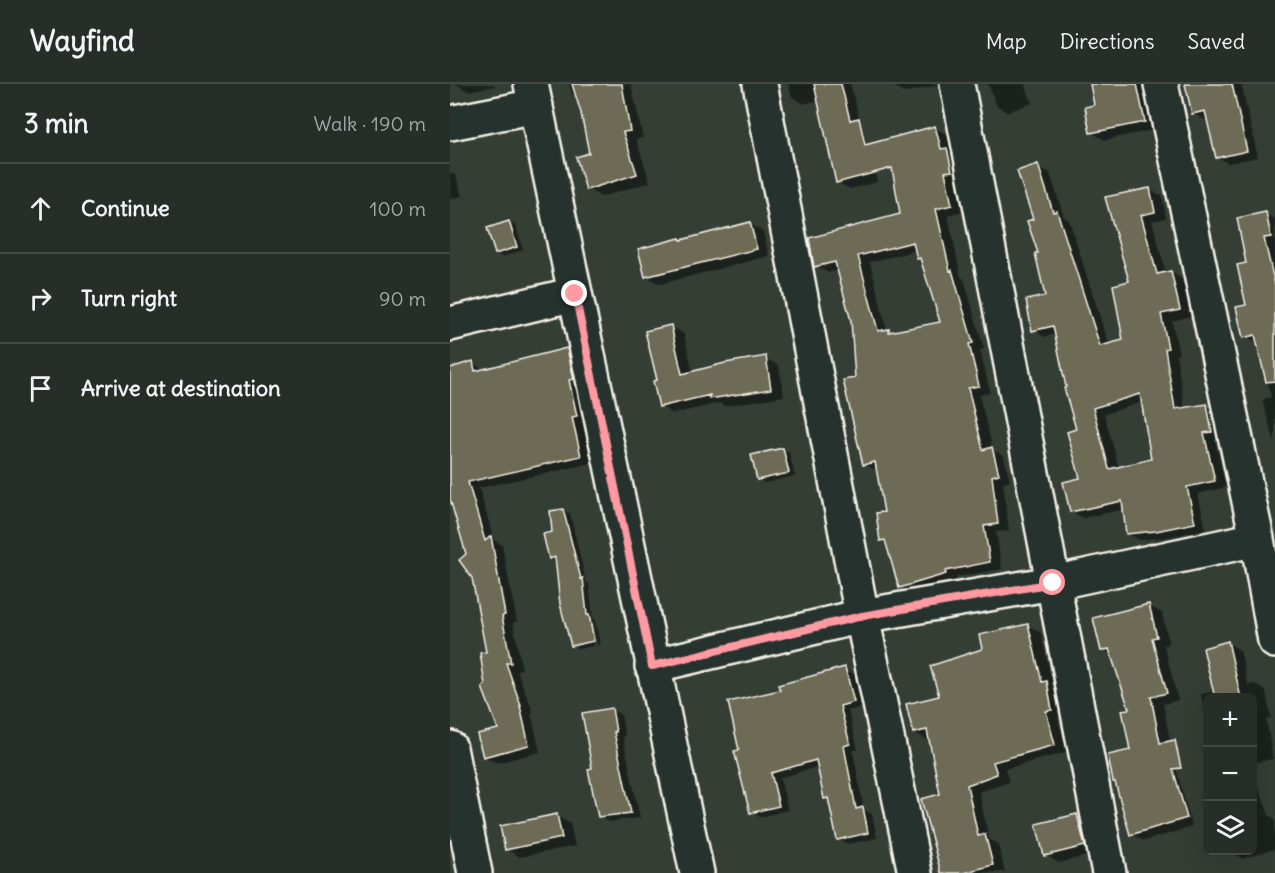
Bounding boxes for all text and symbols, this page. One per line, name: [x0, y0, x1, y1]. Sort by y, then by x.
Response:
text: Wayfind: [30, 23, 134, 59]
text: Map: [986, 28, 1027, 55]
text: Directions: [1060, 28, 1154, 55]
text: Saved: [1187, 28, 1245, 55]
text: 3 min: [24, 107, 89, 140]
text: Walk · 190 m: [314, 111, 426, 136]
icon: ahead: [24, 192, 57, 225]
text: Continue: [81, 194, 170, 222]
text: 100 m: [369, 196, 426, 221]
route end: [561, 280, 587, 306]
icon: right: [24, 282, 57, 315]
text: Turn right: [81, 284, 177, 312]
text: 90 m: [379, 286, 426, 311]
icon: arrive: [24, 372, 57, 405]
text: Arrive at destination: [81, 374, 281, 402]
route start: [1039, 569, 1065, 595]
map controls: [1203, 693, 1257, 855]
button: +: [1203, 693, 1257, 747]
button: −: [1203, 747, 1257, 801]
button: layers: [1203, 801, 1257, 855]

